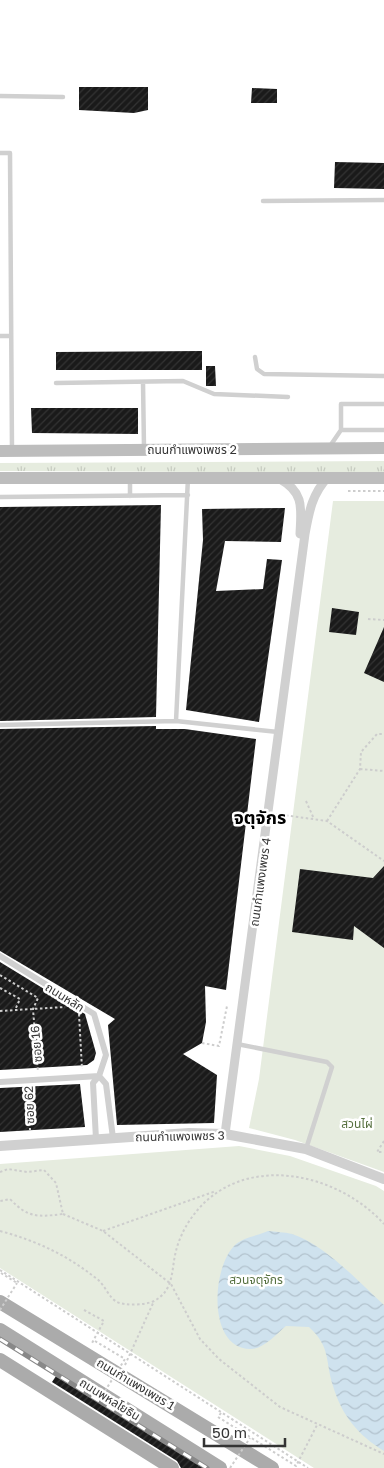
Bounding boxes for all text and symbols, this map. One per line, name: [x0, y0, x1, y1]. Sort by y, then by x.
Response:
street label: ถนนกำแพงเพชร 2: [147, 442, 237, 457]
district label: จตุจักร: [234, 806, 286, 829]
street label: ถนนกำแพงเพชร 4: [246, 836, 274, 928]
street label: ถนนหลัก: [43, 979, 87, 1015]
street label: ซอย 16: [27, 1025, 45, 1063]
street label: ซอย 62: [21, 1086, 37, 1124]
park label: สวนไผ่: [341, 1116, 373, 1131]
street label: ถนนกำแพงเพชร 3: [135, 1128, 225, 1144]
park label: สวนจตุจักร: [229, 1272, 283, 1287]
street label: ถนนกำแพงเพชร 1: [94, 1355, 178, 1413]
street label: ถนนพหลโยธิน: [77, 1374, 143, 1424]
scale bar: [204, 1416, 285, 1448]
text: 50 m: [212, 1423, 247, 1441]

